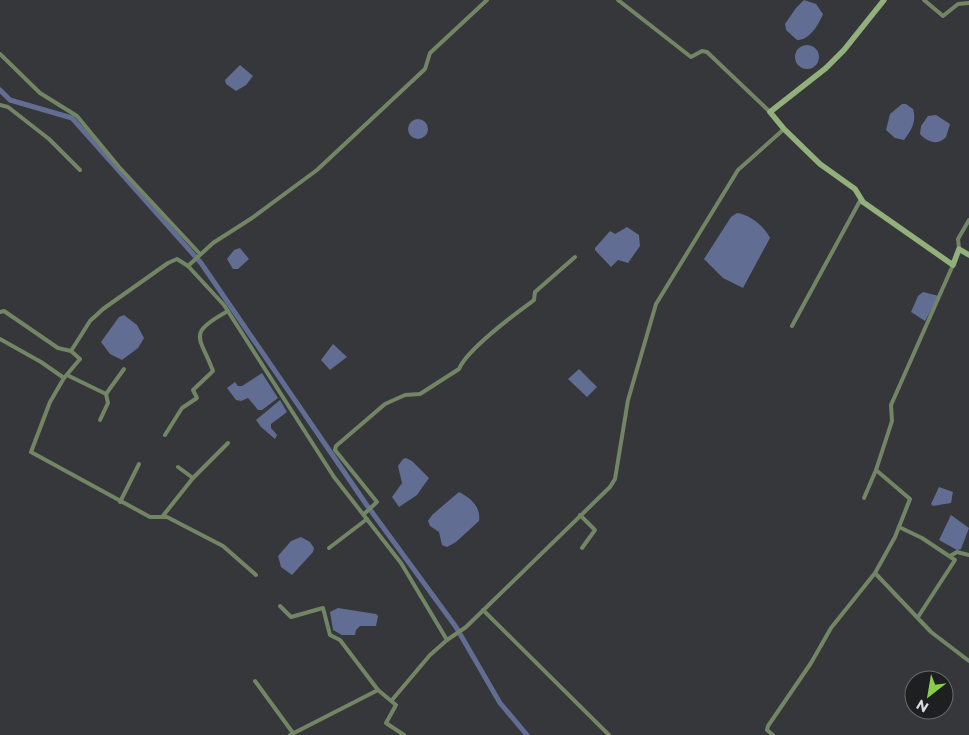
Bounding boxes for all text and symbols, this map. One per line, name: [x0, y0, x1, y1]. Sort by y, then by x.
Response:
north arrow: [904, 670, 954, 720]
text: N: [913, 696, 932, 717]

